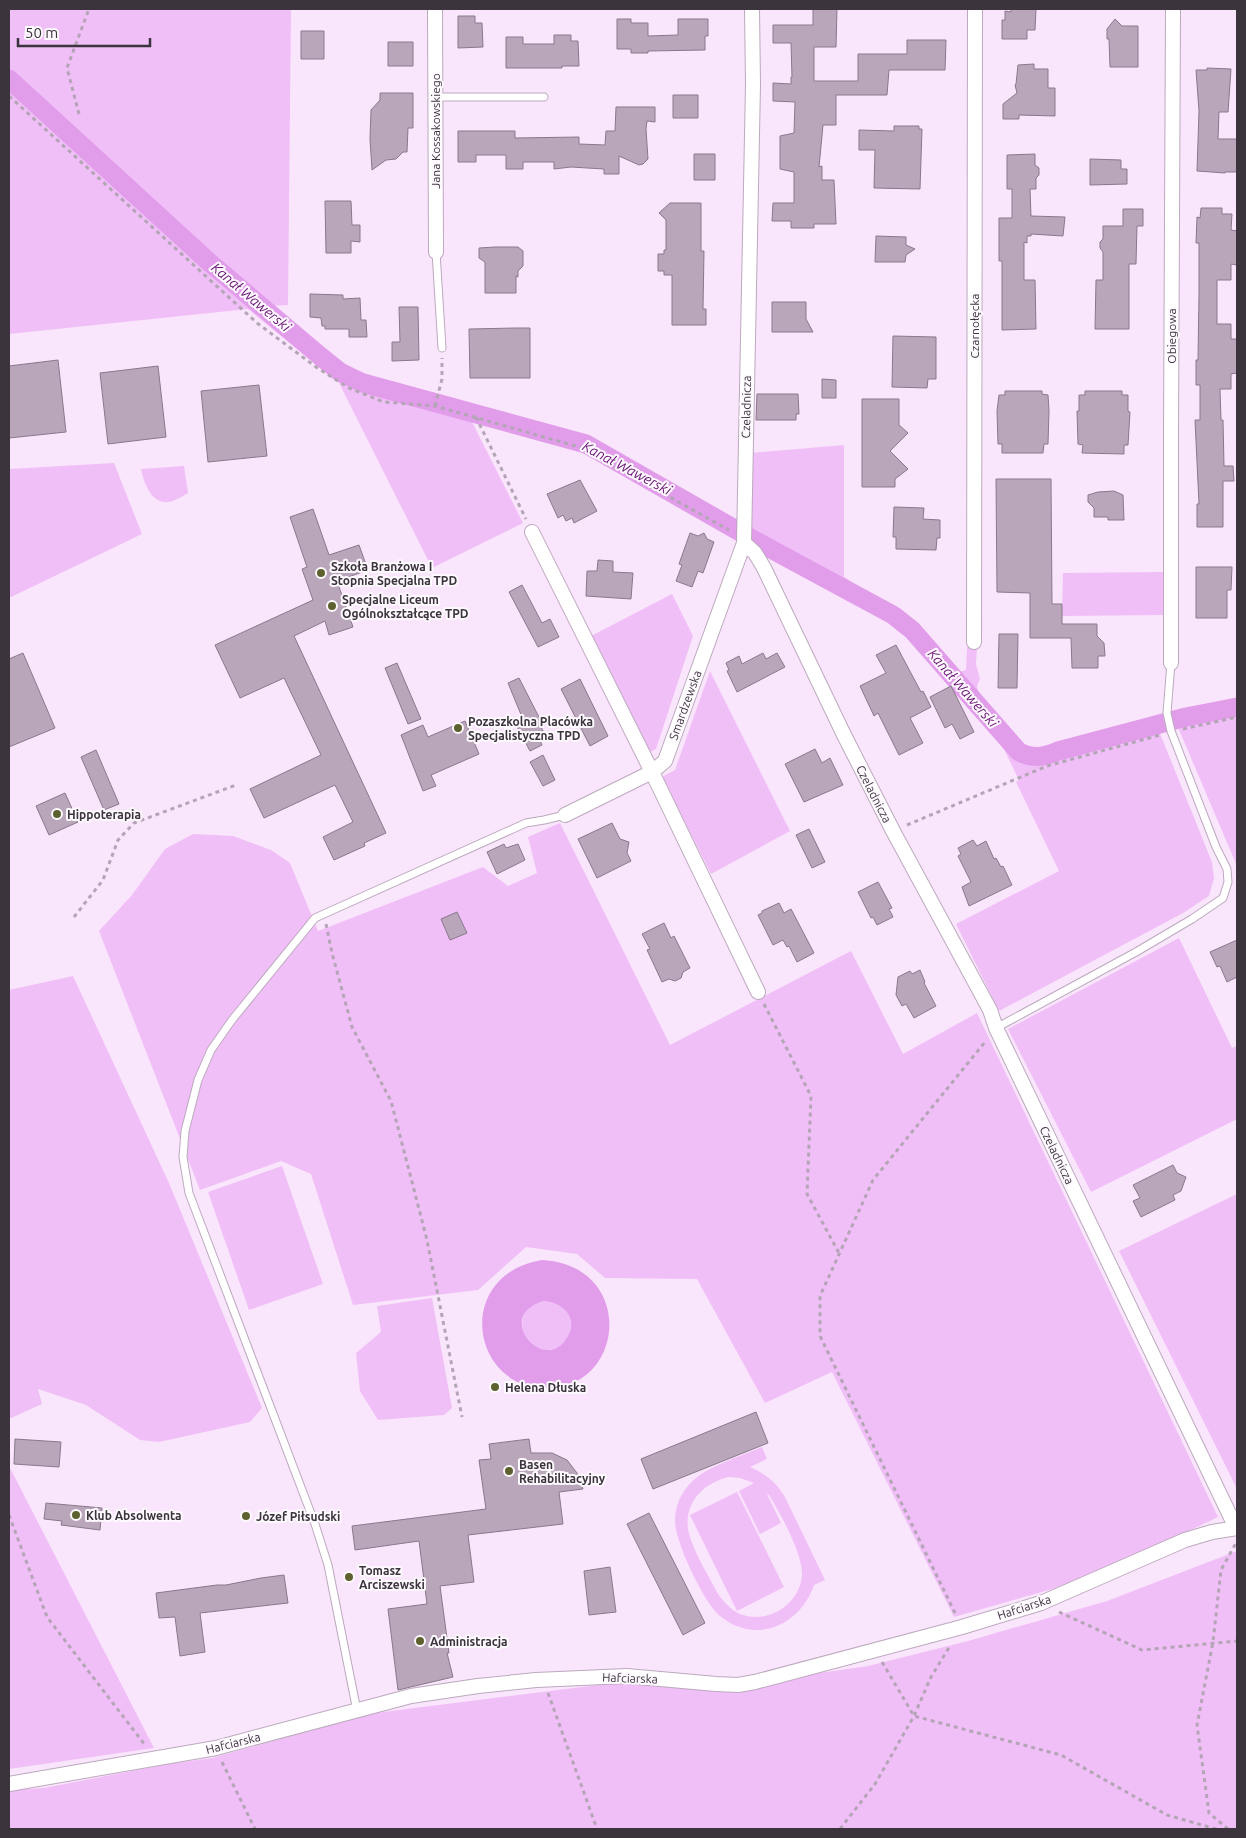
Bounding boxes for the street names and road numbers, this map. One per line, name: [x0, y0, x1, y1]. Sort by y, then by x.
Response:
street label: Jana Kossakowskiego: [429, 73, 442, 189]
street label: Czarnołęcka: [968, 293, 981, 359]
street label: Obiegowa: [1165, 308, 1178, 364]
street label: Czeladnicza: [739, 375, 753, 439]
street label: Smardzewska: [666, 668, 704, 742]
street label: Czeladnicza: [854, 763, 894, 825]
street label: Czeladnicza: [1037, 1124, 1077, 1186]
street label: Hafciarska: [995, 1592, 1053, 1622]
street label: Hafciarska: [602, 1671, 658, 1685]
street label: Hafciarska: [204, 1730, 262, 1756]

